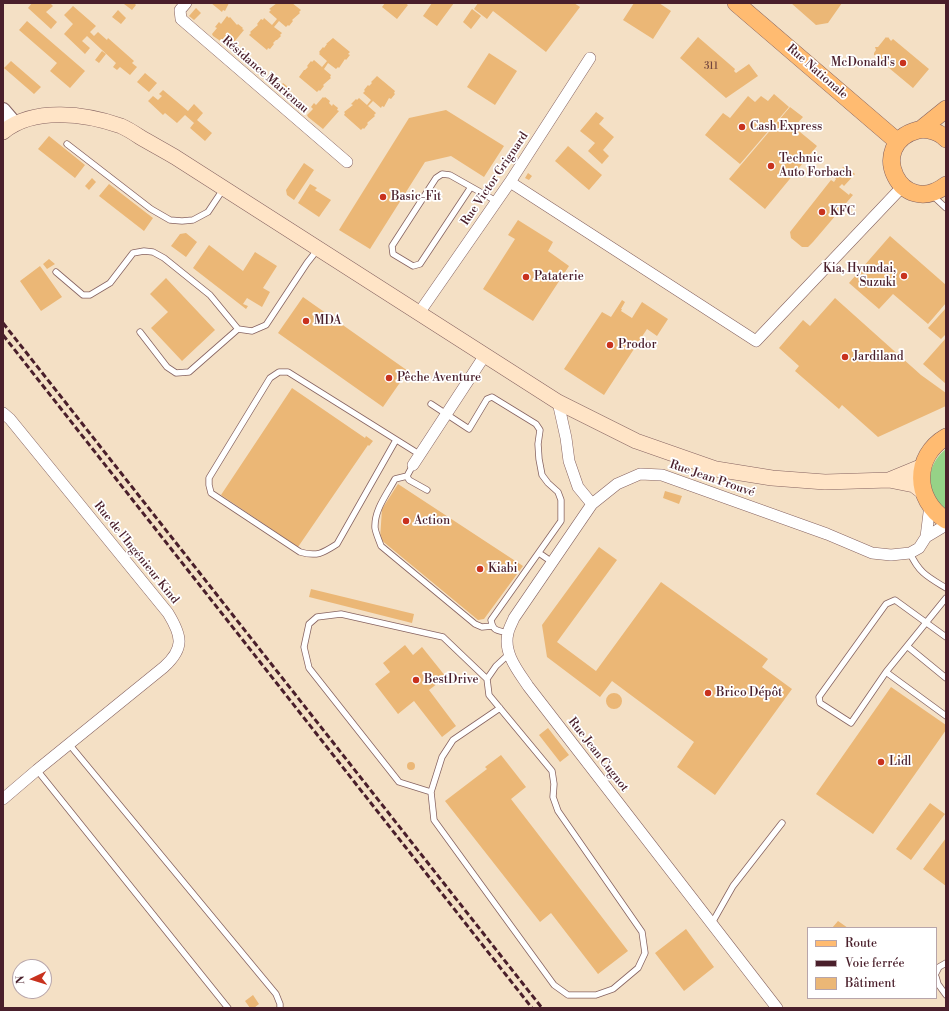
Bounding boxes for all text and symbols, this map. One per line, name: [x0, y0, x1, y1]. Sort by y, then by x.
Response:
street label: Résidance Marienau: [219, 33, 311, 117]
street label: Rue Nationale: [783, 42, 851, 102]
place label: McDonald's: [831, 56, 895, 70]
marker: McDonald's: [898, 58, 908, 68]
house number: 311: [704, 61, 718, 73]
place label: Cash Express: [750, 120, 822, 134]
marker: Cash Express: [737, 122, 747, 132]
street label: Rue Victor Grignard: [458, 130, 532, 228]
place label: Technic Auto Forbach: [779, 152, 852, 180]
marker: Technic Auto Forbach: [766, 161, 776, 171]
place label: Basic-Fit: [391, 190, 441, 204]
marker: Basic-Fit: [378, 192, 388, 202]
place label: KFC: [830, 205, 855, 219]
marker: KFC: [817, 207, 827, 217]
place label: Kia, Hyundai, Suzuki: [823, 262, 896, 290]
place label: Pataterie: [534, 270, 584, 284]
marker: Kia, Hyundai, Suzuki: [899, 271, 909, 281]
marker: Pataterie: [521, 272, 531, 282]
place label: MDA: [314, 314, 342, 328]
marker: MDA: [301, 316, 311, 326]
place label: Prodor: [618, 338, 657, 352]
marker: Prodor: [605, 340, 615, 350]
place label: Jardiland: [853, 350, 904, 364]
marker: Jardiland: [840, 352, 850, 362]
place label: Pêche Aventure: [397, 371, 481, 385]
marker: Pêche Aventure: [384, 373, 394, 383]
street label: Rue Jean Prouvé: [667, 458, 757, 500]
street label: Rue de l'Ingénieur Kind: [90, 499, 182, 607]
place label: Action: [414, 514, 450, 528]
marker: Action: [401, 516, 411, 526]
place label: Kiabi: [488, 562, 518, 576]
marker: Kiabi: [475, 564, 485, 574]
place label: BestDrive: [424, 673, 479, 687]
marker: BestDrive: [411, 675, 421, 685]
place label: Brico Dépôt: [716, 686, 782, 700]
marker: Brico Dépôt: [703, 688, 713, 698]
street label: Rue Jean Cugnot: [565, 715, 631, 795]
place label: Lidl: [889, 755, 911, 769]
marker: Lidl: [876, 757, 886, 767]
legend: [807, 927, 937, 999]
text: Route: [845, 936, 877, 951]
text: Voie ferrée: [845, 956, 905, 971]
north arrow: [12, 959, 52, 999]
text: N: [14, 975, 28, 985]
text: Bâtiment: [845, 976, 896, 991]

